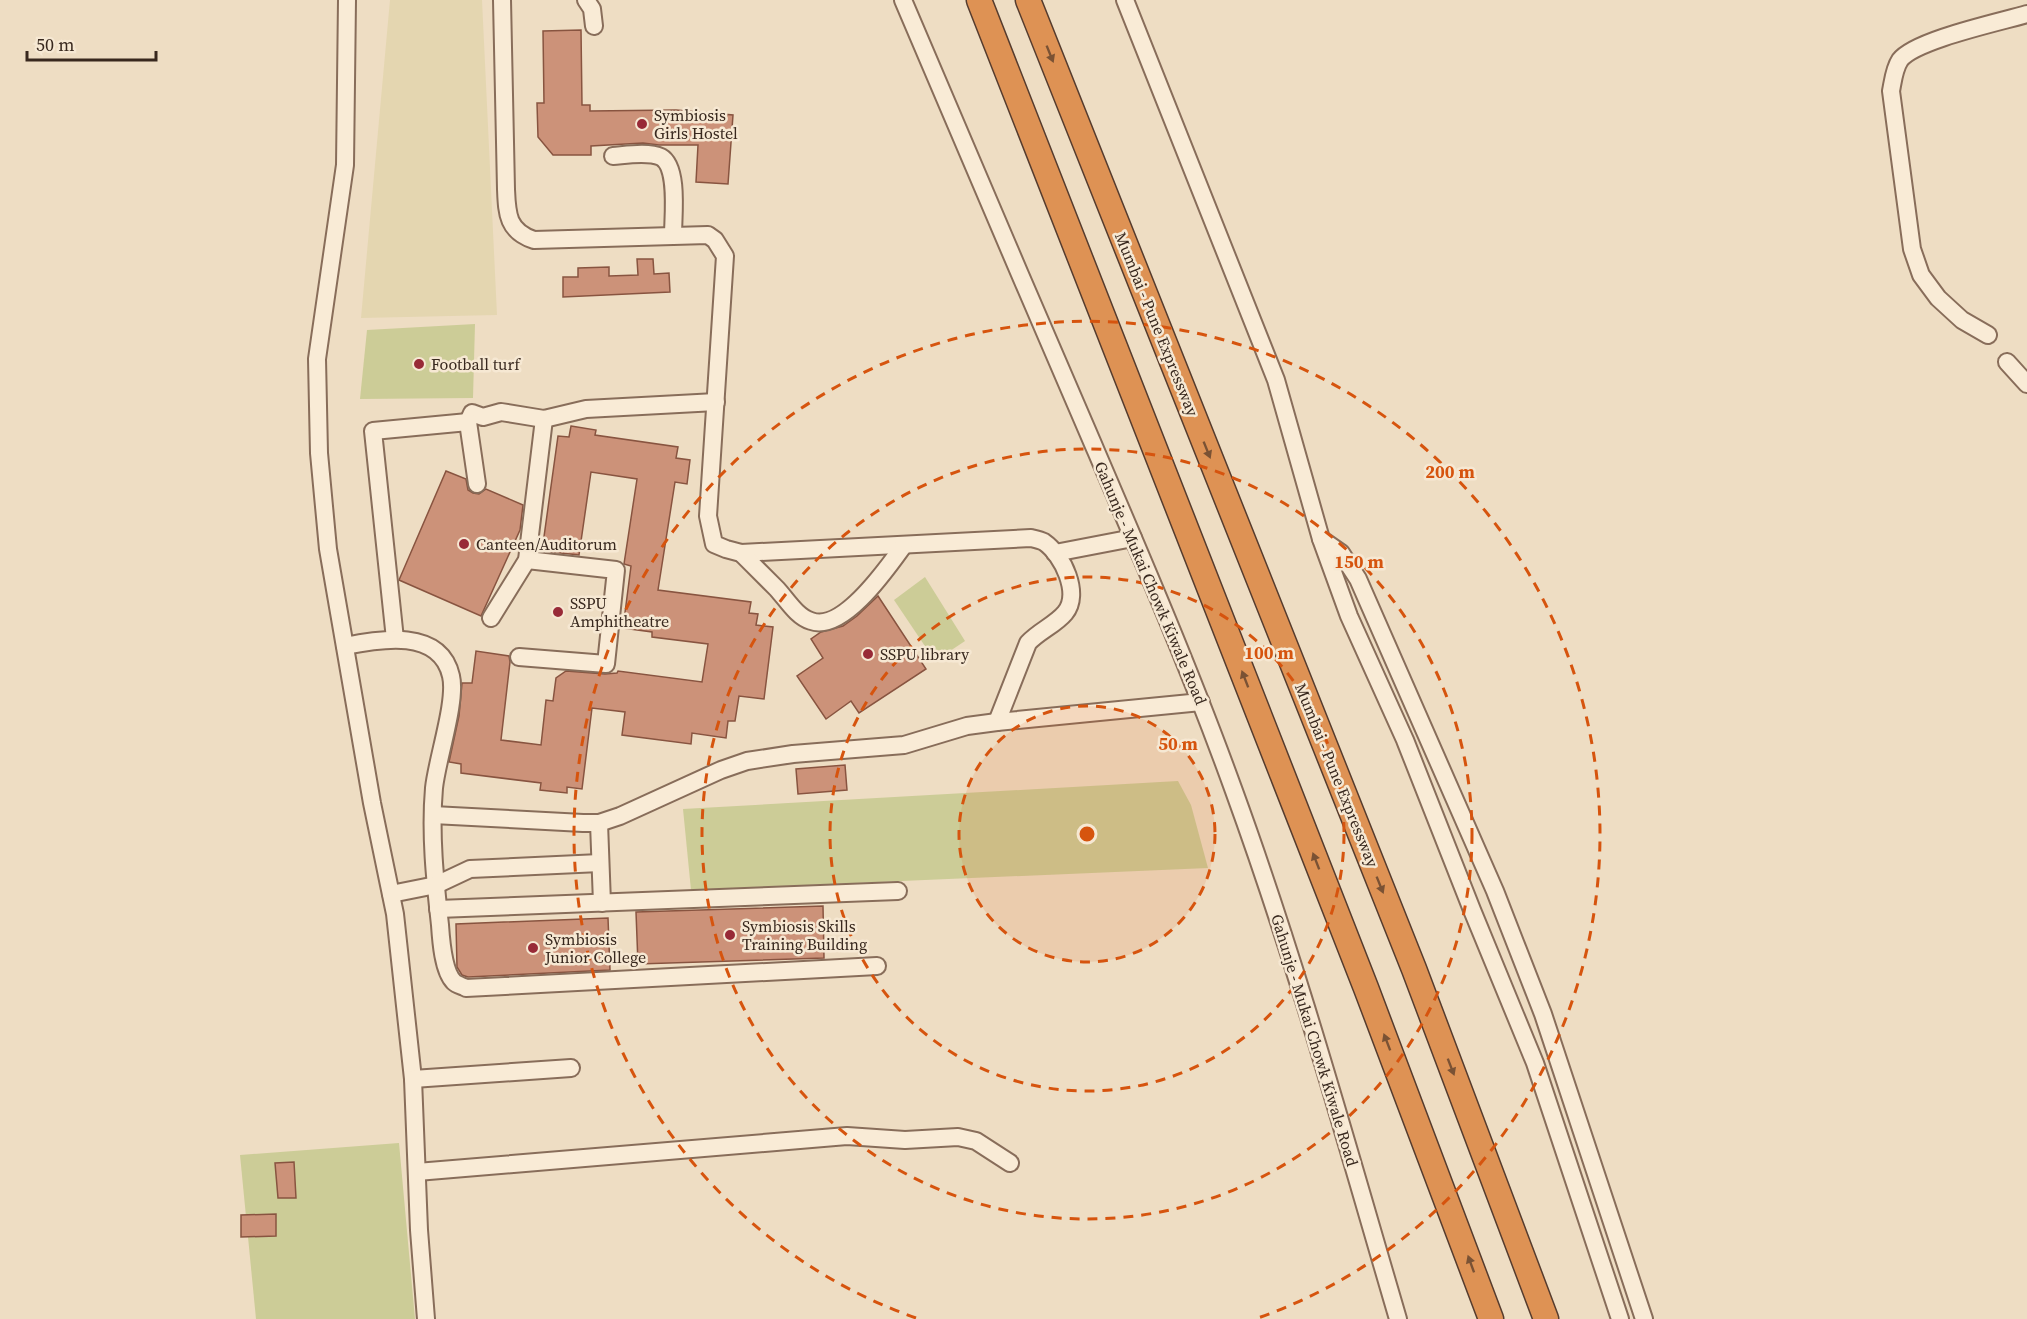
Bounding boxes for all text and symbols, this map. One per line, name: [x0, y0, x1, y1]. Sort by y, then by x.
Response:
scale bar: [27, 24, 156, 62]
text: 50 m: [36, 32, 74, 57]
one-way arrow: [1045, 46, 1055, 64]
place label: Symbiosis Girls Hostel: [654, 104, 738, 144]
marker: Symbiosis Girls Hostel: [635, 117, 649, 131]
street label: Mumbai - Pune Expressway: [1110, 229, 1204, 420]
place label: Football turf: [431, 353, 521, 375]
marker: Football turf: [412, 357, 426, 371]
one-way arrow: [1203, 441, 1212, 459]
street label: Gahunje - Mukai Chowk Kiwale Road: [1090, 458, 1212, 708]
text: 200 m: [1425, 459, 1475, 484]
place label: Canteen/Auditorum: [476, 533, 617, 555]
marker: Canteen/Auditorum: [457, 537, 471, 551]
text: 150 m: [1334, 549, 1384, 574]
place label: SSPU Amphitheatre: [570, 592, 669, 632]
marker: SSPU Amphitheatre: [551, 605, 565, 619]
text: 100 m: [1244, 640, 1294, 665]
place label: SSPU library: [880, 643, 970, 665]
marker: SSPU library: [861, 647, 875, 661]
one-way arrow: [1240, 670, 1249, 688]
street label: Mumbai - Pune Expressway: [1290, 680, 1384, 871]
text: 50 m: [1158, 731, 1198, 756]
centre of rings: [1077, 824, 1097, 844]
one-way arrow: [1311, 851, 1321, 869]
one-way arrow: [1376, 876, 1386, 894]
street label: Gahunje - Mukai Chowk Kiwale Road: [1266, 911, 1364, 1169]
place label: Symbiosis Skills Training Building: [742, 915, 867, 955]
place label: Symbiosis Junior College: [544, 928, 646, 968]
marker: Symbiosis Skills Training Building: [723, 928, 737, 942]
marker: Symbiosis Junior College: [526, 941, 540, 955]
one-way arrow: [1382, 1033, 1392, 1051]
one-way arrow: [1446, 1058, 1456, 1076]
one-way arrow: [1466, 1255, 1476, 1273]

